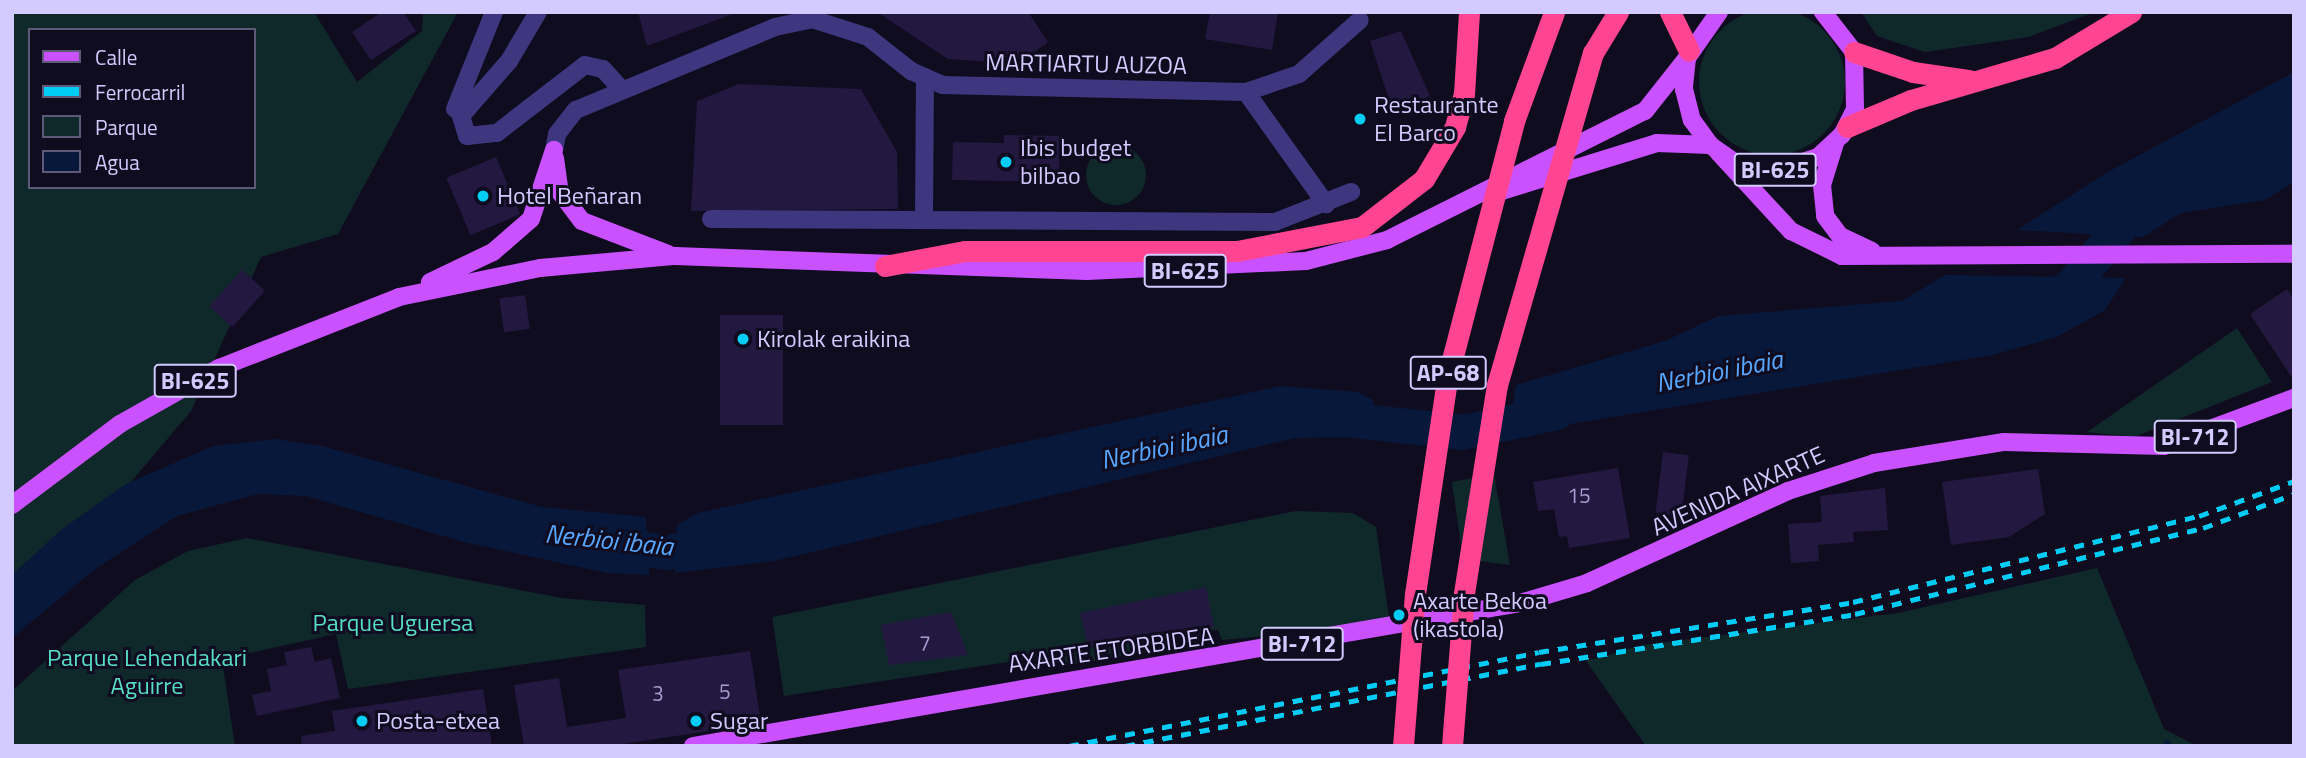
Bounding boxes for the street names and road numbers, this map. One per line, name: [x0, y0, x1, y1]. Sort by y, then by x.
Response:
street label: MARTIARTU AUZOA: [985, 48, 1187, 80]
road number: BI-625: [1733, 150, 1817, 190]
road number: BI-625: [1143, 252, 1227, 290]
road number: AP-68: [1410, 354, 1486, 392]
road number: BI-625: [153, 362, 237, 400]
road number: BI-712: [2153, 418, 2237, 457]
street label: AVENIDA AIXARTE: [1647, 440, 1829, 542]
street label: AXARTE ETORBIDEA: [1006, 621, 1216, 679]
road number: BI-712: [1260, 624, 1344, 664]

